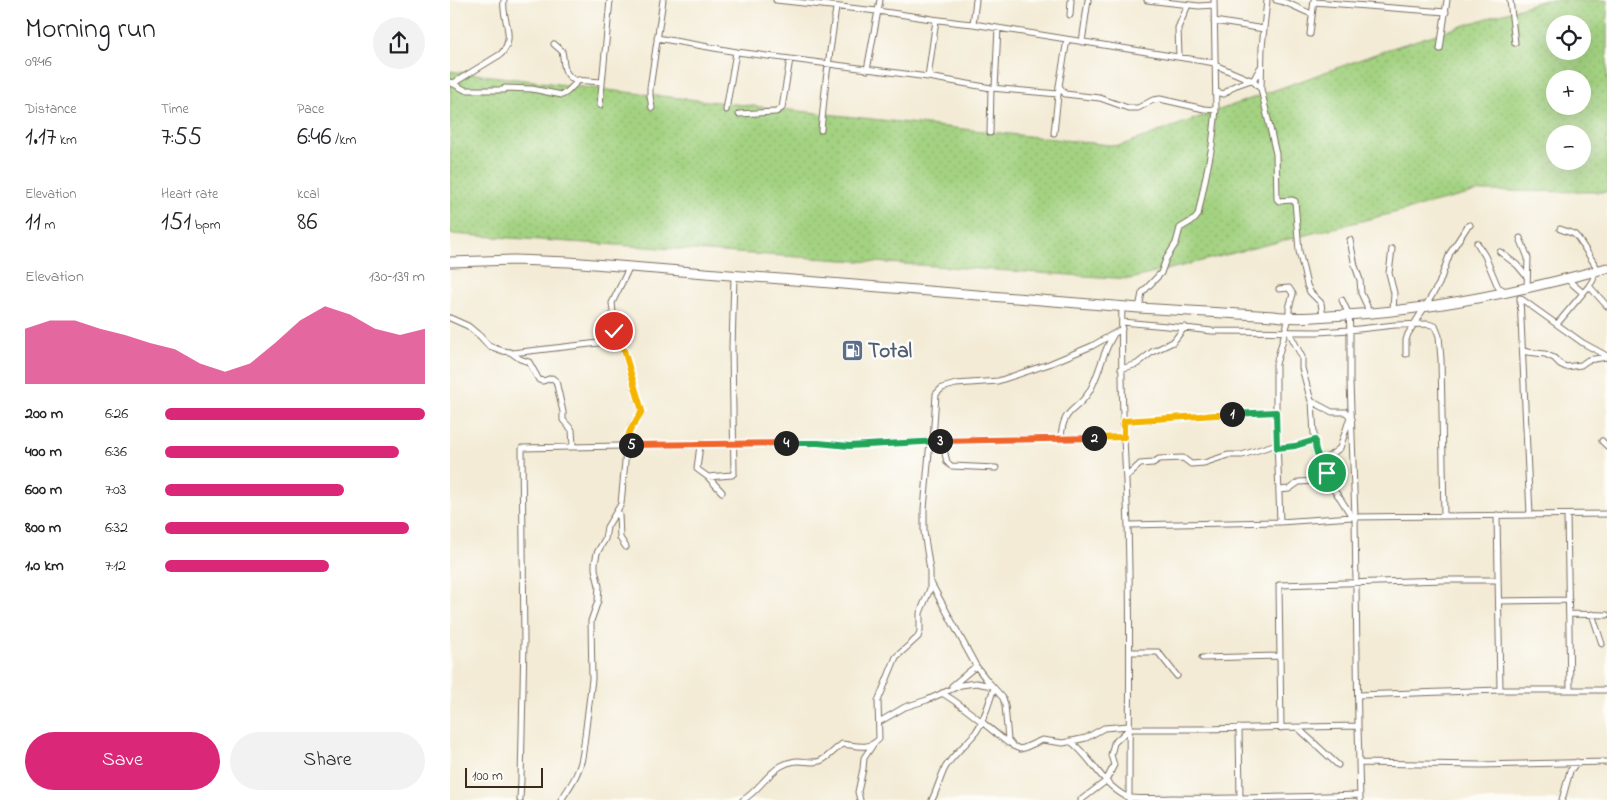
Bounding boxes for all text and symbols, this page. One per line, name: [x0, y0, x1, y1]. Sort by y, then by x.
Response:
text: Morning run: [25, 10, 156, 51]
map controls: [1546, 15, 1591, 170]
button: locate: [1546, 15, 1591, 60]
button: share: [373, 17, 425, 69]
text: 09:46: [25, 50, 52, 74]
button: +: [1546, 70, 1591, 115]
text: Distance: [25, 99, 77, 120]
text: Time: [161, 99, 189, 120]
text: Pace: [297, 99, 324, 120]
text: 1.17: [25, 120, 56, 156]
text: 7:55: [161, 120, 202, 156]
text: 6:46: [297, 120, 331, 156]
button: −: [1546, 125, 1591, 170]
text: km: [56, 130, 77, 151]
text: /km: [331, 130, 356, 151]
text: Elevation: [25, 184, 76, 205]
text: Heart rate: [161, 184, 218, 205]
text: kcal: [297, 184, 319, 205]
text: 11: [25, 205, 41, 241]
text: 151: [161, 205, 191, 241]
text: 86: [297, 205, 317, 241]
text: m: [41, 215, 55, 236]
text: bpm: [191, 215, 221, 236]
text: Elevation: [25, 265, 84, 289]
text: 130–139 m: [369, 265, 425, 289]
pin: [593, 310, 635, 352]
icon: check: [600, 317, 628, 345]
place label: Total: [868, 337, 913, 367]
fuel station icon: Total: [840, 338, 864, 362]
text: 200 m: [25, 402, 63, 426]
text: 6:26: [105, 402, 128, 426]
pin: 1: [1220, 402, 1244, 426]
text: 1: [1230, 404, 1235, 425]
pin: 2: [1082, 426, 1106, 450]
pin: 3: [928, 428, 952, 454]
text: 2: [1091, 428, 1098, 449]
pin: 4: [774, 430, 798, 456]
text: 3: [938, 431, 943, 452]
pin: 5: [618, 432, 644, 458]
text: 4: [784, 433, 789, 454]
text: 5: [627, 435, 636, 456]
text: 400 m: [25, 440, 62, 464]
text: 6:36: [105, 440, 127, 464]
pin: [1306, 452, 1348, 494]
icon: arrive: [1313, 459, 1341, 487]
text: 600 m: [25, 478, 62, 502]
text: 7:03: [105, 478, 126, 502]
text: 800 m: [25, 516, 61, 540]
text: 6:32: [105, 516, 128, 540]
text: 1.0 km: [25, 554, 64, 578]
text: 7:12: [105, 554, 126, 578]
button: Save: [25, 732, 220, 790]
button: Share: [230, 732, 425, 790]
scale bar: [465, 765, 542, 788]
text: 100 m: [472, 766, 503, 787]

